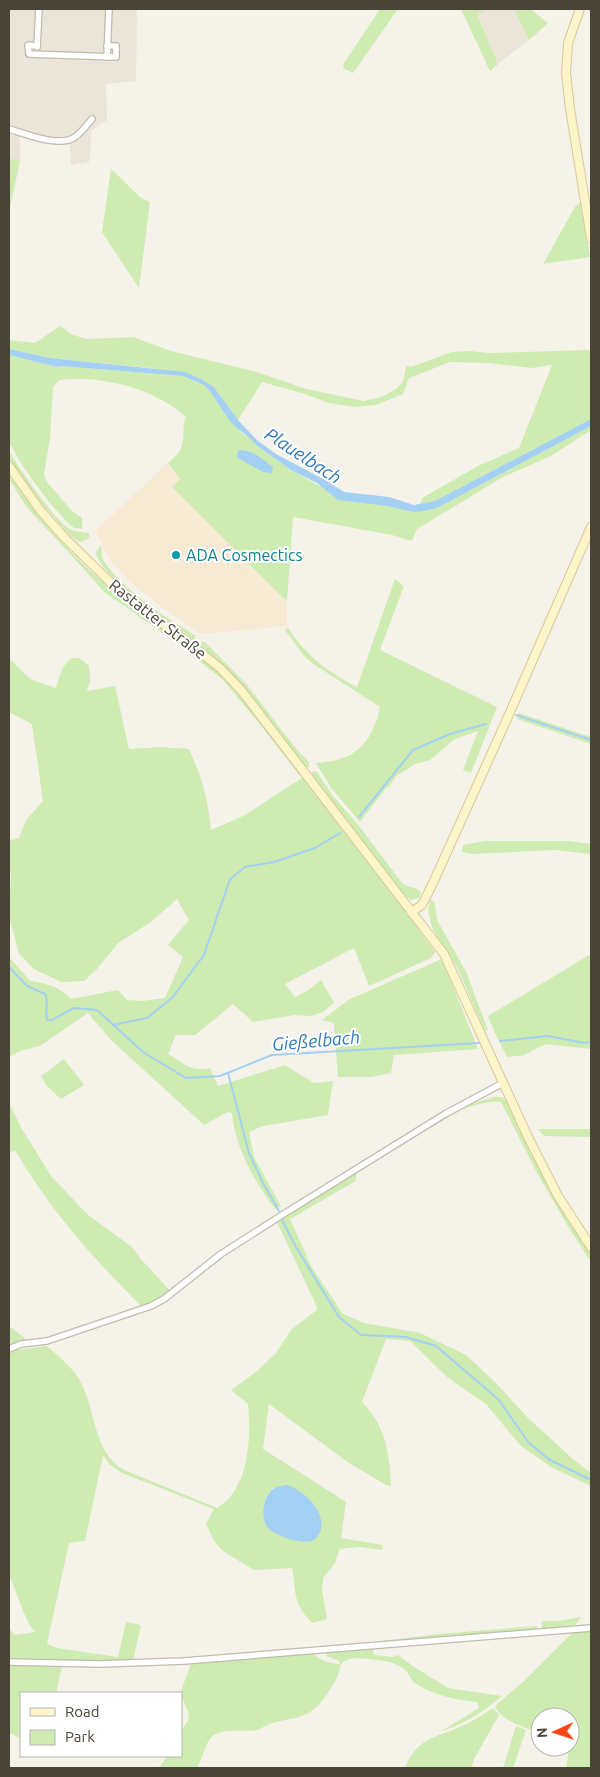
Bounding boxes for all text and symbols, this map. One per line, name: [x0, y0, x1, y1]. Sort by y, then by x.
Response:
water label: Plauelbach: [262, 423, 345, 487]
place label: ADA Cosmectics: [186, 546, 302, 564]
marker: ADA Cosmectics: [170, 549, 182, 561]
street label: Rastatter Straße: [106, 576, 210, 662]
water label: Gießelbach: [271, 1026, 361, 1055]
legend: [20, 1692, 182, 1757]
text: Road: [65, 1703, 100, 1720]
north arrow: [530, 1707, 580, 1757]
text: N: [534, 1727, 550, 1738]
text: Park: [65, 1728, 95, 1745]

